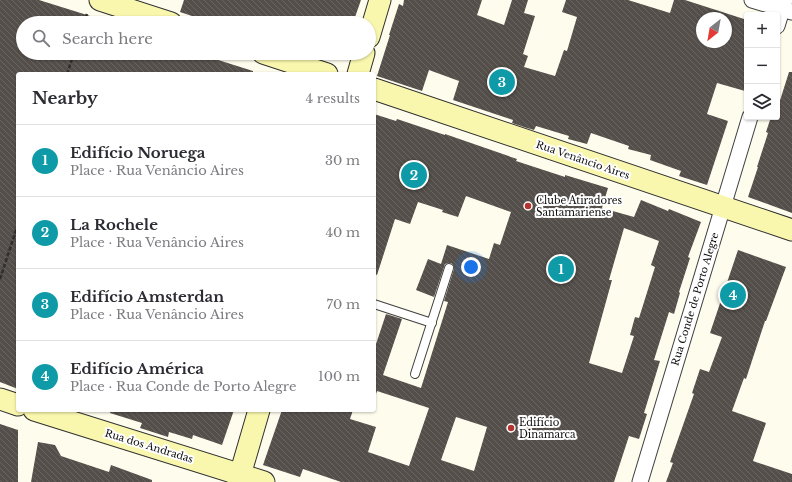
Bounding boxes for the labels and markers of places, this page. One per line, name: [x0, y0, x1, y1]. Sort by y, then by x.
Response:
pin: 3: [489, 67, 515, 97]
pin: 2: [401, 160, 427, 190]
place label: Clube Atiradores Santamariense: [536, 194, 623, 219]
marker: Clube Atiradores Santamariense: [523, 201, 533, 211]
pin: 1: [548, 254, 574, 284]
pin: 4: [720, 280, 746, 310]
place label: Edifício Dinamarca: [519, 416, 576, 441]
marker: Edifício Dinamarca: [506, 423, 516, 433]

